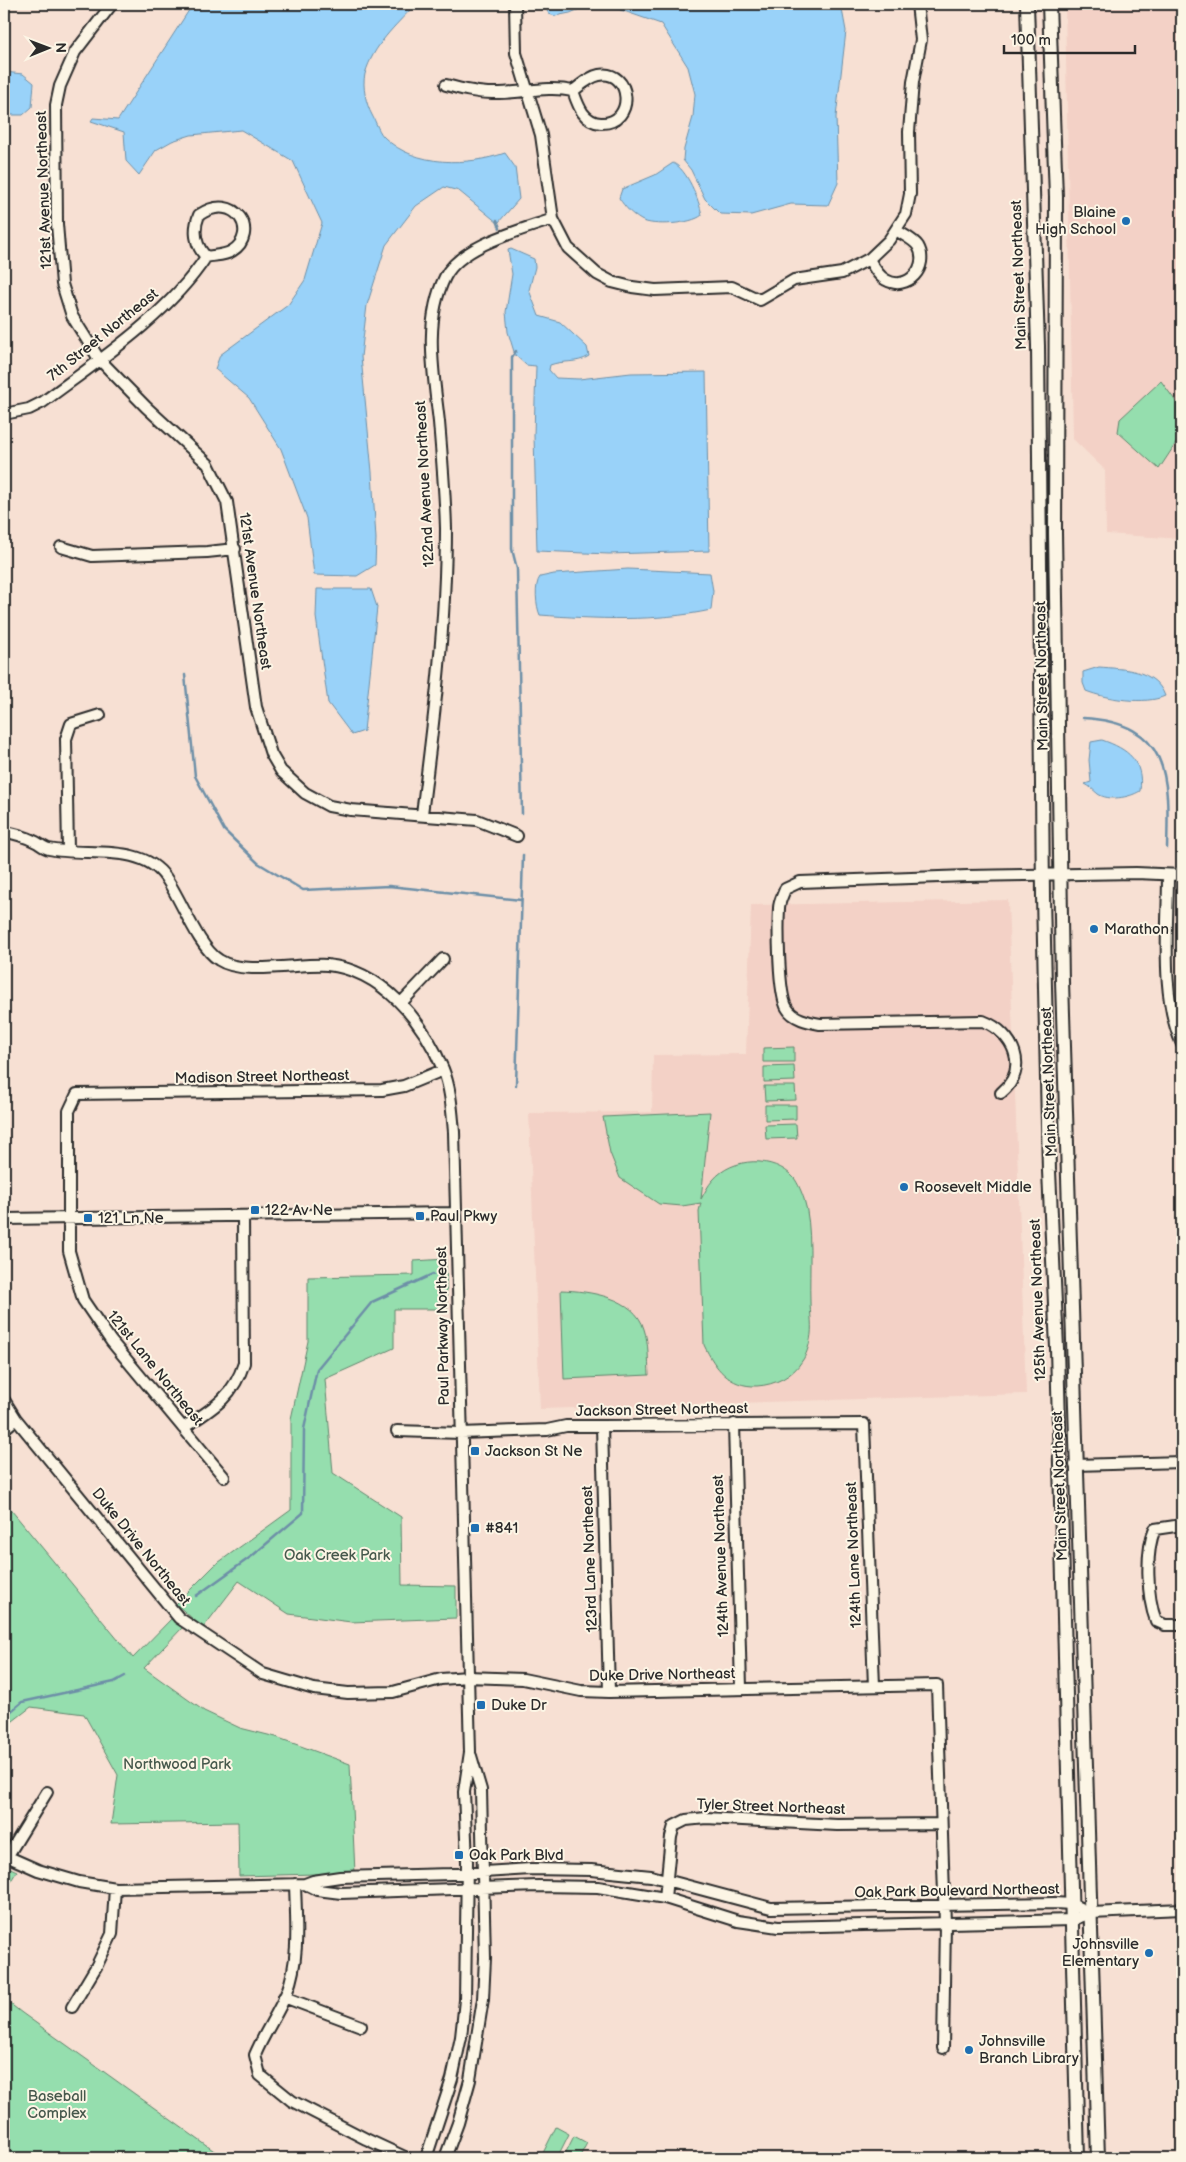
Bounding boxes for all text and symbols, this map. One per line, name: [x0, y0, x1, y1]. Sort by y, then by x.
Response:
north arrow: [22, 22, 72, 72]
scale bar: [1004, 22, 1135, 54]
text: 100 m: [1011, 31, 1051, 50]
text: N: [52, 42, 69, 53]
street label: 121st Avenue Northeast: [32, 110, 56, 269]
street label: Main Street Northeast: [1007, 199, 1031, 350]
place label: Blaine High School: [1035, 203, 1116, 239]
marker: Blaine High School: [1120, 215, 1132, 227]
street label: 7th Street Northeast: [44, 284, 163, 385]
street label: 122nd Avenue Northeast: [411, 400, 439, 568]
street label: 121st Avenue Northeast: [235, 511, 275, 671]
street label: Main Street Northeast: [1031, 600, 1053, 751]
place label: Marathon: [1104, 920, 1169, 939]
marker: Marathon: [1088, 923, 1100, 935]
street label: Main Street Northeast: [1037, 1006, 1061, 1157]
street label: Madison Street Northeast: [175, 1066, 350, 1088]
place label: Roosevelt Middle: [914, 1178, 1032, 1197]
marker: Roosevelt Middle: [898, 1181, 910, 1193]
place label: 122 Av Ne: [265, 1201, 333, 1220]
marker: 122 Av Ne: [249, 1204, 261, 1216]
place label: Paul Pkwy: [430, 1207, 497, 1226]
place label: 121 Ln Ne: [98, 1209, 164, 1228]
marker: Paul Pkwy: [414, 1210, 426, 1222]
marker: 121 Ln Ne: [82, 1212, 94, 1224]
street label: 125th Avenue Northeast: [1026, 1218, 1050, 1381]
street label: Paul Parkway Northeast: [432, 1246, 454, 1406]
street label: 121st Lane Northeast: [103, 1307, 207, 1429]
street label: Jackson Street Northeast: [576, 1399, 749, 1421]
street label: Main Street Northeast: [1048, 1410, 1072, 1561]
place label: Jackson St Ne: [485, 1442, 583, 1461]
marker: Jackson St Ne: [469, 1445, 481, 1457]
street label: 124th Avenue Northeast: [709, 1474, 733, 1638]
street label: 124th Lane Northeast: [842, 1481, 866, 1628]
street label: Duke Drive Northeast: [88, 1484, 195, 1610]
street label: 123rd Lane Northeast: [578, 1485, 602, 1633]
place label: #841: [485, 1519, 518, 1538]
marker: #841: [469, 1522, 481, 1534]
park label: Oak Creek Park: [284, 1546, 391, 1565]
street label: Duke Drive Northeast: [589, 1664, 736, 1686]
place label: Duke Dr: [491, 1696, 547, 1715]
marker: Duke Dr: [475, 1699, 487, 1711]
park label: Northwood Park: [123, 1755, 232, 1774]
street label: Tyler Street Northeast: [696, 1795, 846, 1819]
place label: Oak Park Blvd: [469, 1846, 564, 1865]
marker: Oak Park Blvd: [453, 1849, 465, 1861]
street label: Oak Park Boulevard Northeast: [854, 1880, 1060, 1902]
place label: Johnsville Elementary: [1062, 1935, 1139, 1971]
marker: Johnsville Elementary: [1143, 1947, 1155, 1959]
place label: Johnsville Branch Library: [979, 2032, 1079, 2068]
marker: Johnsville Branch Library: [963, 2044, 975, 2056]
park label: Baseball Complex: [27, 2087, 87, 2123]

